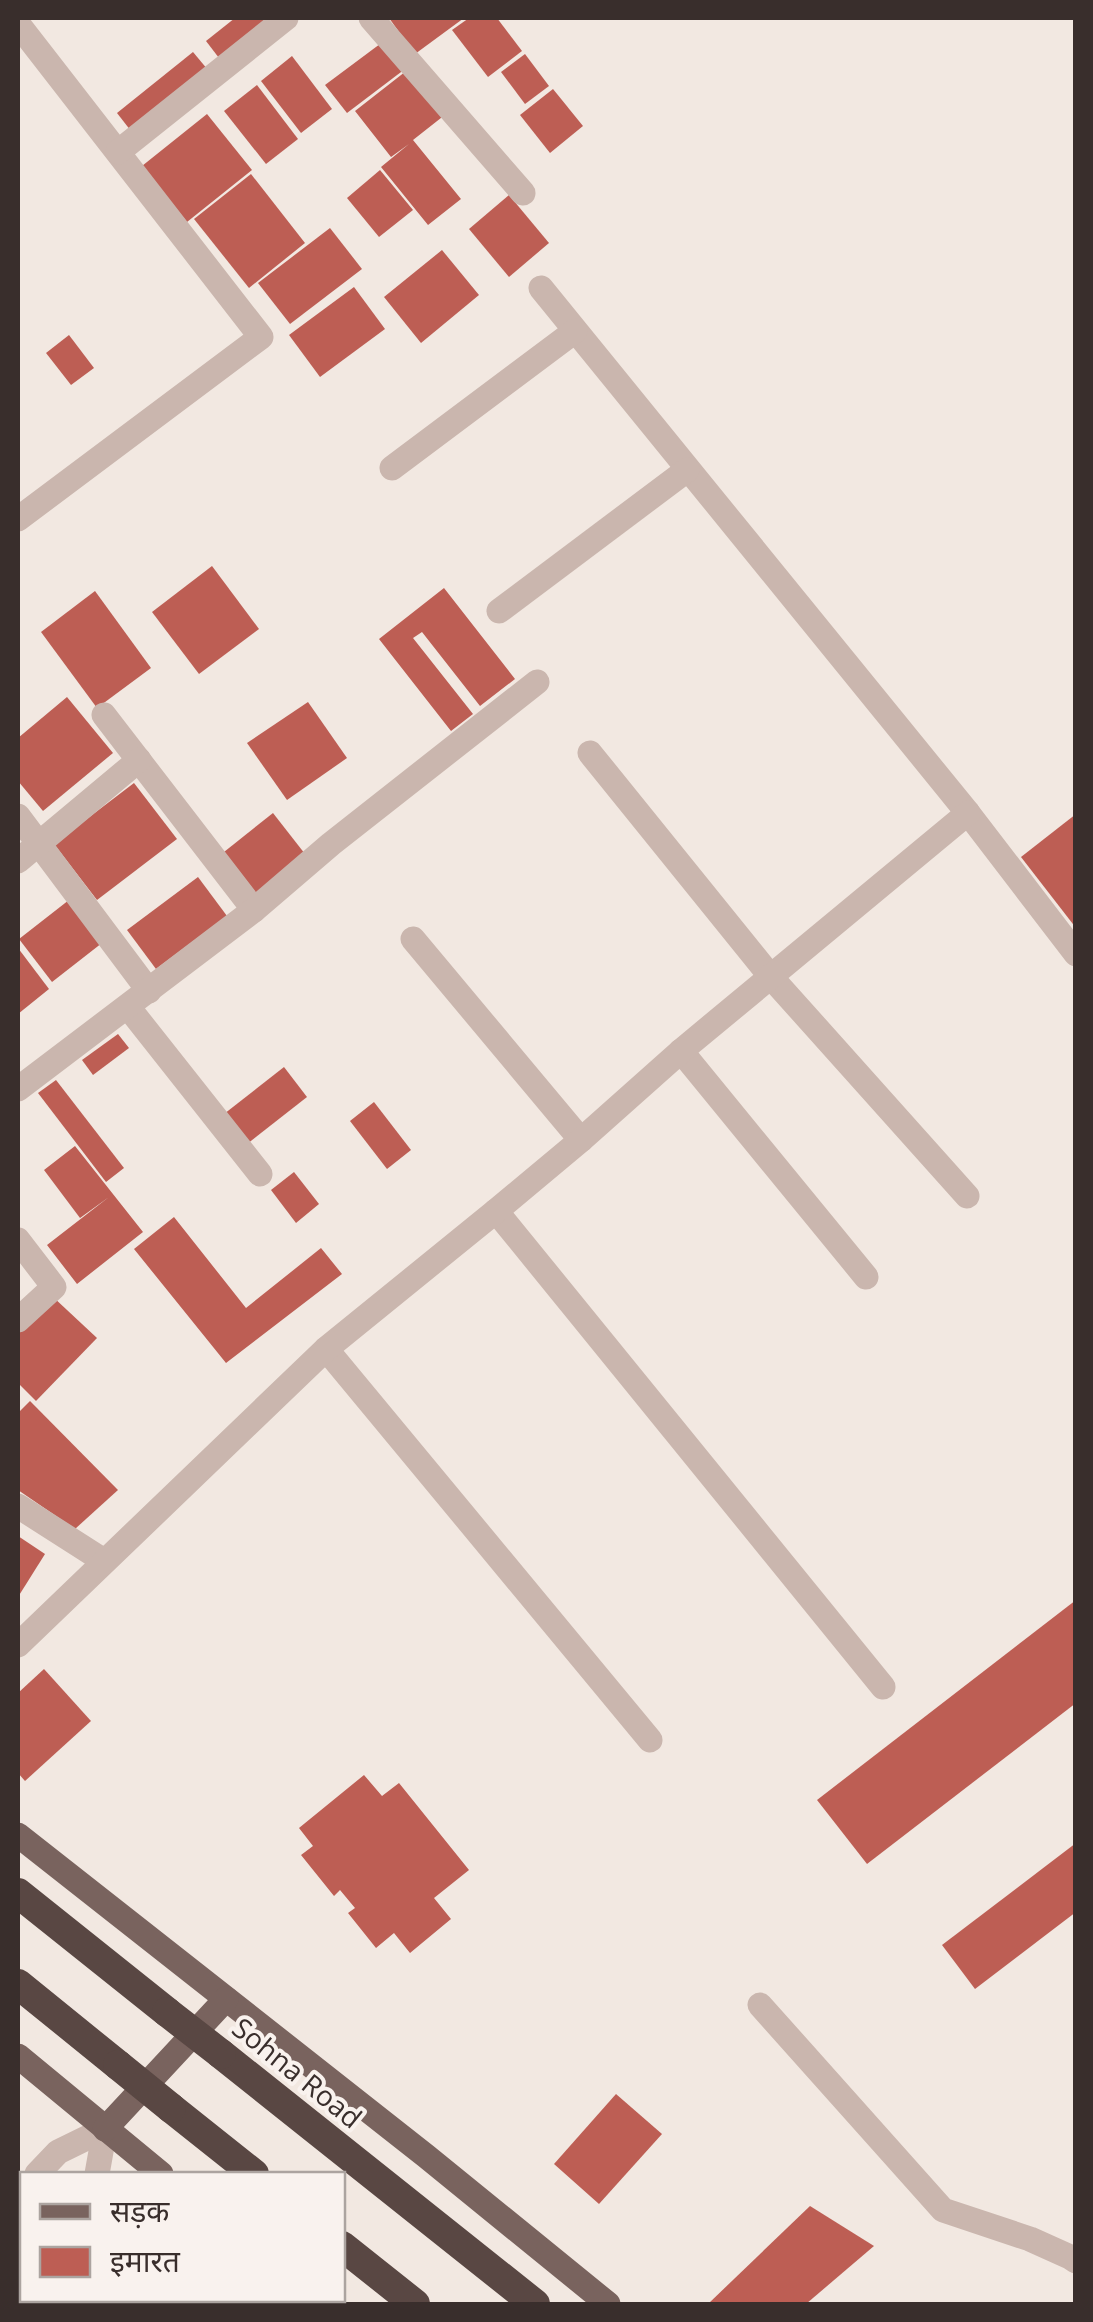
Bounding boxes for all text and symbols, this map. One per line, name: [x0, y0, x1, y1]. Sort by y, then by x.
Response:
street label: Sohna Road: [225, 2008, 370, 2136]
legend: [20, 2172, 345, 2302]
text: सड़क: [110, 2190, 170, 2231]
text: इमारत: [110, 2240, 181, 2281]

